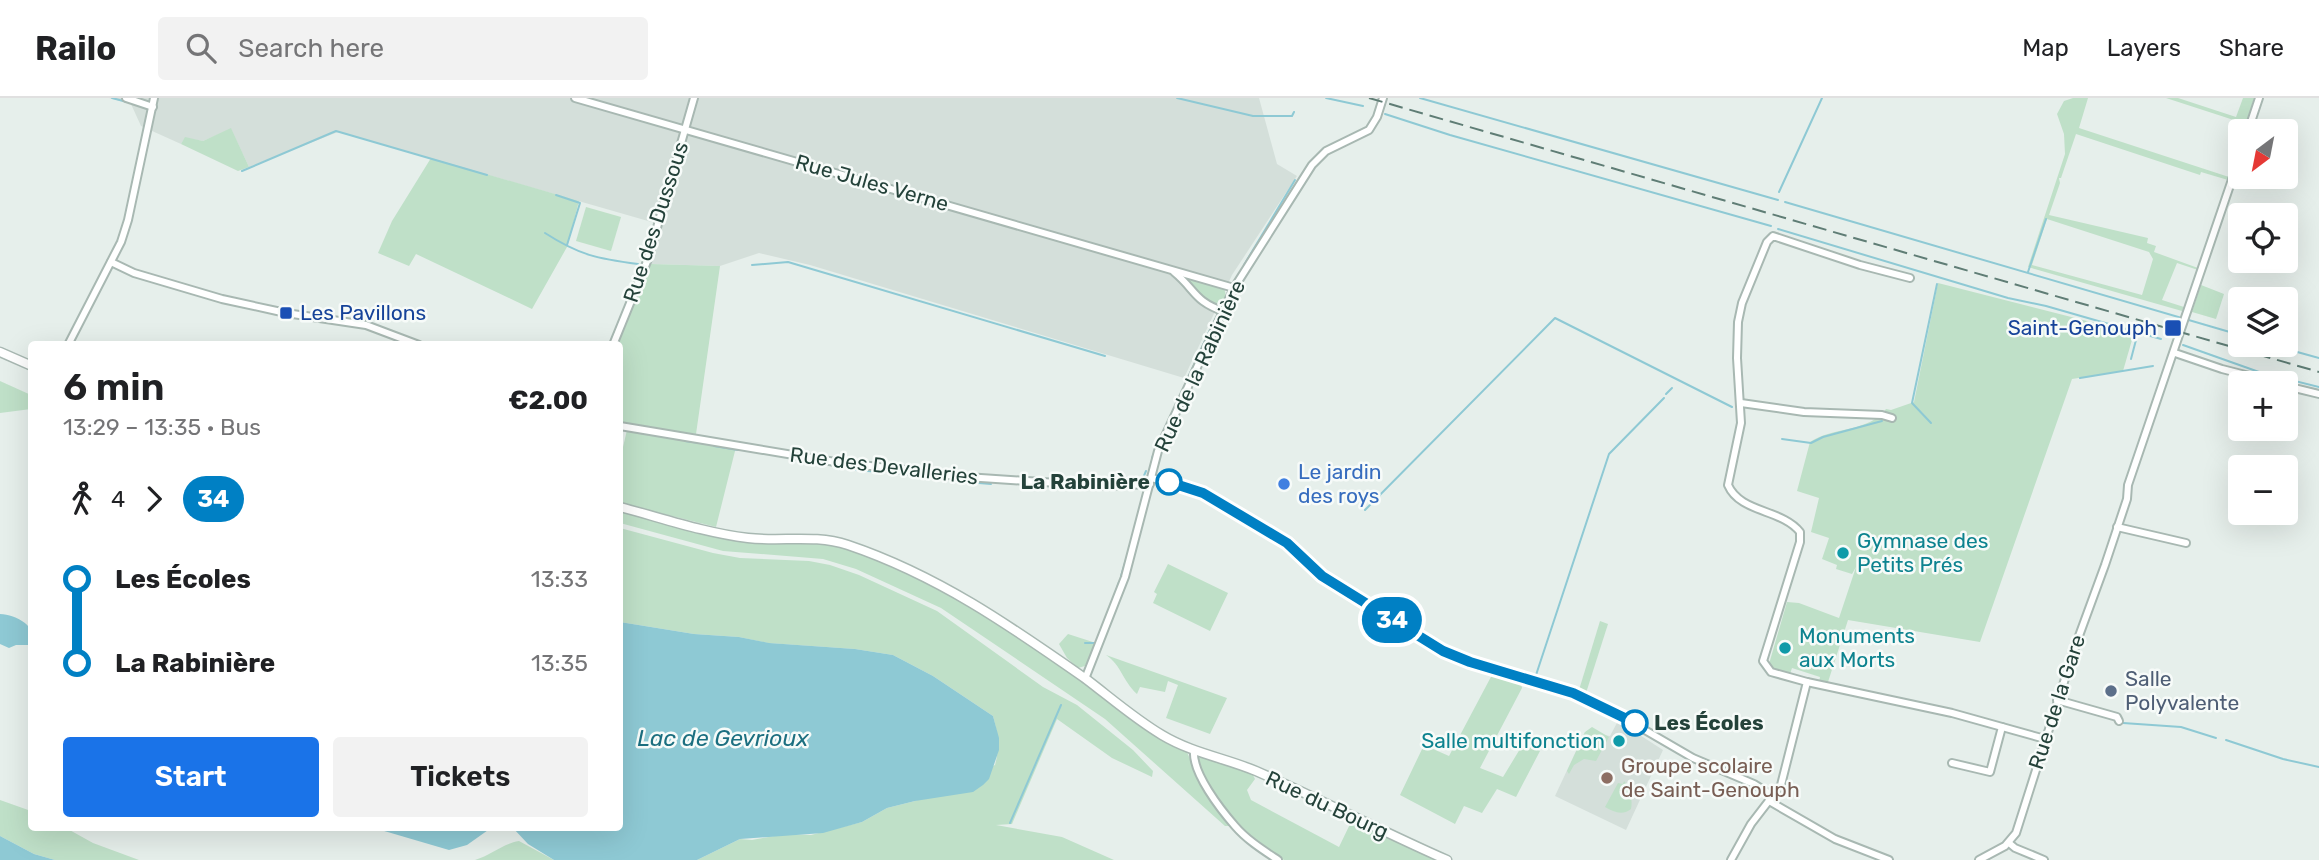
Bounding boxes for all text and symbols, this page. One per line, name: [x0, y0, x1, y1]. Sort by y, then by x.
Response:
search box: [158, 17, 648, 80]
text: Railo: [35, 29, 116, 68]
icon: search: [182, 29, 220, 67]
text: Search here: [238, 33, 384, 64]
text: Map: [2022, 34, 2069, 62]
text: Layers: [2107, 34, 2181, 62]
text: Share: [2219, 34, 2284, 62]
north arrow: [2228, 119, 2298, 189]
map controls: [2228, 119, 2298, 525]
street label: Rue des Dussous: [618, 138, 693, 305]
street label: Rue Jules Verne: [793, 149, 952, 216]
button: locate: [2228, 203, 2298, 273]
street label: Rue de la Rabinière: [1149, 276, 1250, 456]
button: layers: [2228, 287, 2298, 357]
place label: Les Pavillons: [300, 300, 426, 325]
marker: Les Pavillons: [278, 305, 294, 321]
place label: Saint-Genouph: [2008, 315, 2157, 340]
marker: Saint-Genouph: [2163, 318, 2183, 338]
text: 6 min: [63, 364, 165, 410]
button: +: [2228, 371, 2298, 441]
text: €2.00: [508, 385, 588, 416]
text: 13:29 – 13:35 · Bus: [63, 413, 261, 441]
street label: Rue des Devalleries: [788, 442, 980, 489]
button: −: [2228, 455, 2298, 525]
place label: Le jardin des roys: [1298, 459, 1382, 508]
place label: La Rabinière: [1021, 469, 1150, 494]
marker: La Rabinière: [1156, 469, 1182, 495]
marker: Le jardin des roys: [1276, 476, 1292, 492]
icon: walk: [63, 480, 101, 518]
icon: forward: [135, 480, 173, 518]
text: 4: [111, 485, 125, 513]
text: 34: [197, 485, 230, 513]
place label: Gymnase des Petits Prés: [1857, 528, 1988, 577]
marker: Gymnase des Petits Prés: [1835, 545, 1851, 561]
text: Les Écoles: [115, 564, 251, 595]
text: 13:33: [531, 565, 588, 593]
line badge: 34: [1360, 597, 1424, 643]
text: 34: [1376, 606, 1408, 634]
place label: Monuments aux Morts: [1799, 623, 1915, 672]
street label: Rue de la Gare: [2023, 631, 2090, 772]
marker: Monuments aux Morts: [1777, 640, 1793, 656]
text: La Rabinière: [115, 648, 275, 679]
text: 13:35: [531, 649, 588, 677]
place label: Salle Polyvalente: [2125, 666, 2239, 715]
marker: Salle Polyvalente: [2103, 683, 2119, 699]
marker: Les Écoles: [1622, 710, 1648, 736]
place label: Les Écoles: [1654, 710, 1764, 735]
water label: Lac de Gevrioux: [637, 724, 809, 752]
place label: Salle multifonction: [1421, 728, 1605, 753]
marker: Salle multifonction: [1611, 733, 1627, 749]
button: Start: [63, 737, 319, 817]
button: Tickets: [333, 737, 588, 817]
place label: Groupe scolaire de Saint-Genouph: [1621, 753, 1800, 802]
street label: Rue du Bourg: [1262, 765, 1393, 844]
marker: Groupe scolaire de Saint-Genouph: [1599, 770, 1615, 786]

